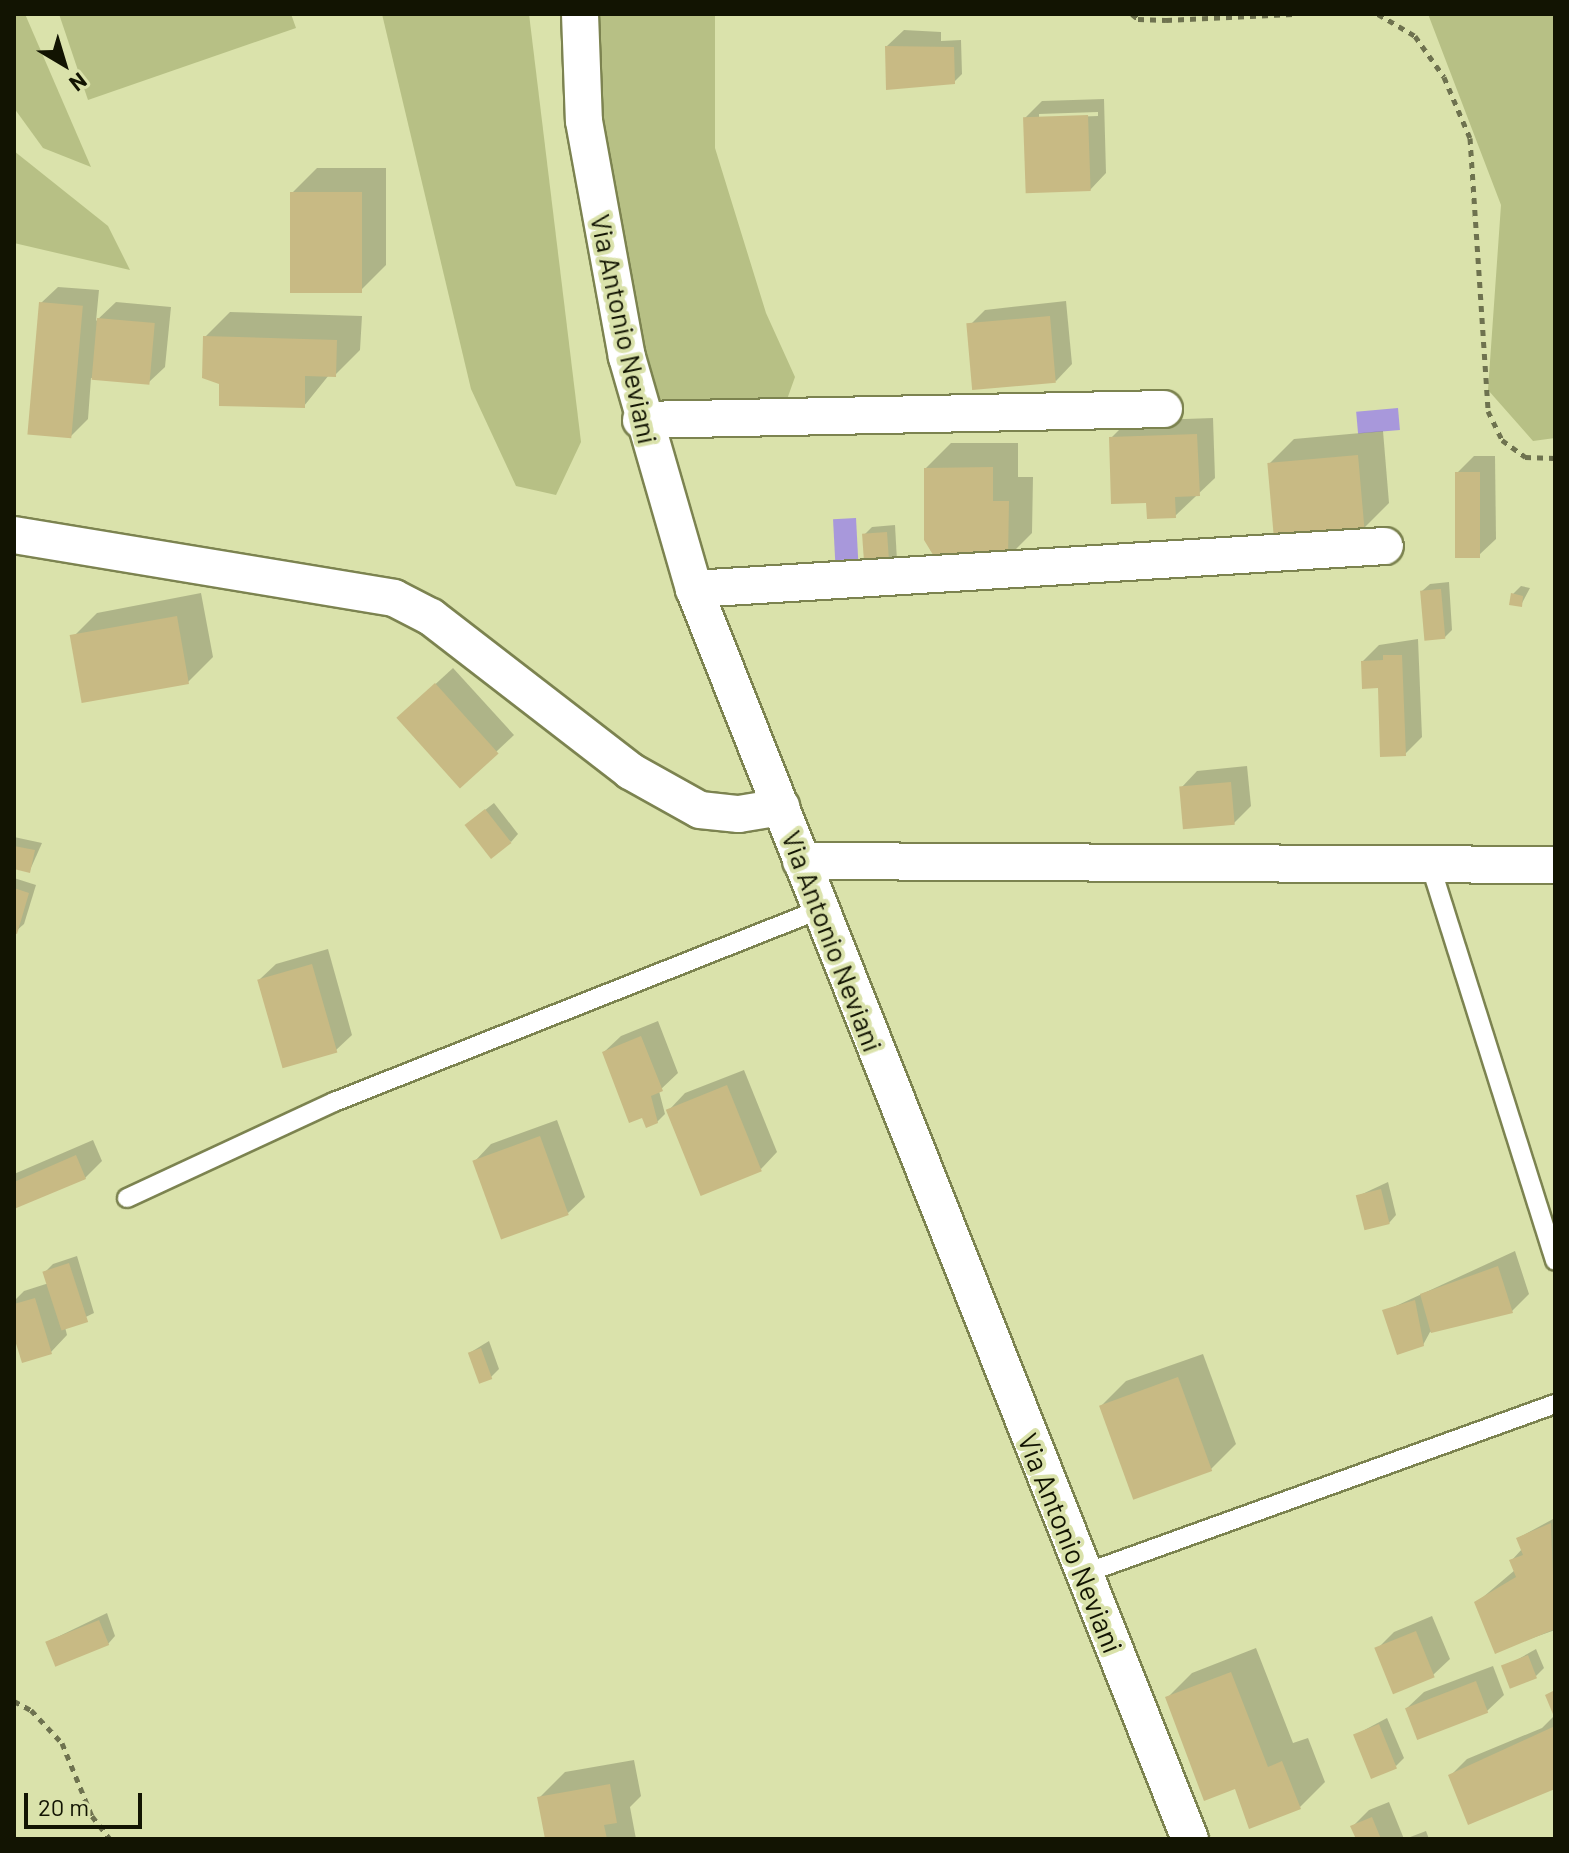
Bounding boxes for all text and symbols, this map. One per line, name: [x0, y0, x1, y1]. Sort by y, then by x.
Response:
north arrow: [24, 24, 104, 104]
text: N: [65, 68, 93, 98]
street label: Via Antonio Neviani: [584, 211, 666, 447]
street label: Via Antonio Neviani: [775, 826, 891, 1056]
street label: Via Antonio Neviani: [1012, 1428, 1130, 1658]
scale bar: [28, 1777, 146, 1827]
text: 20 m: [38, 1792, 89, 1821]

